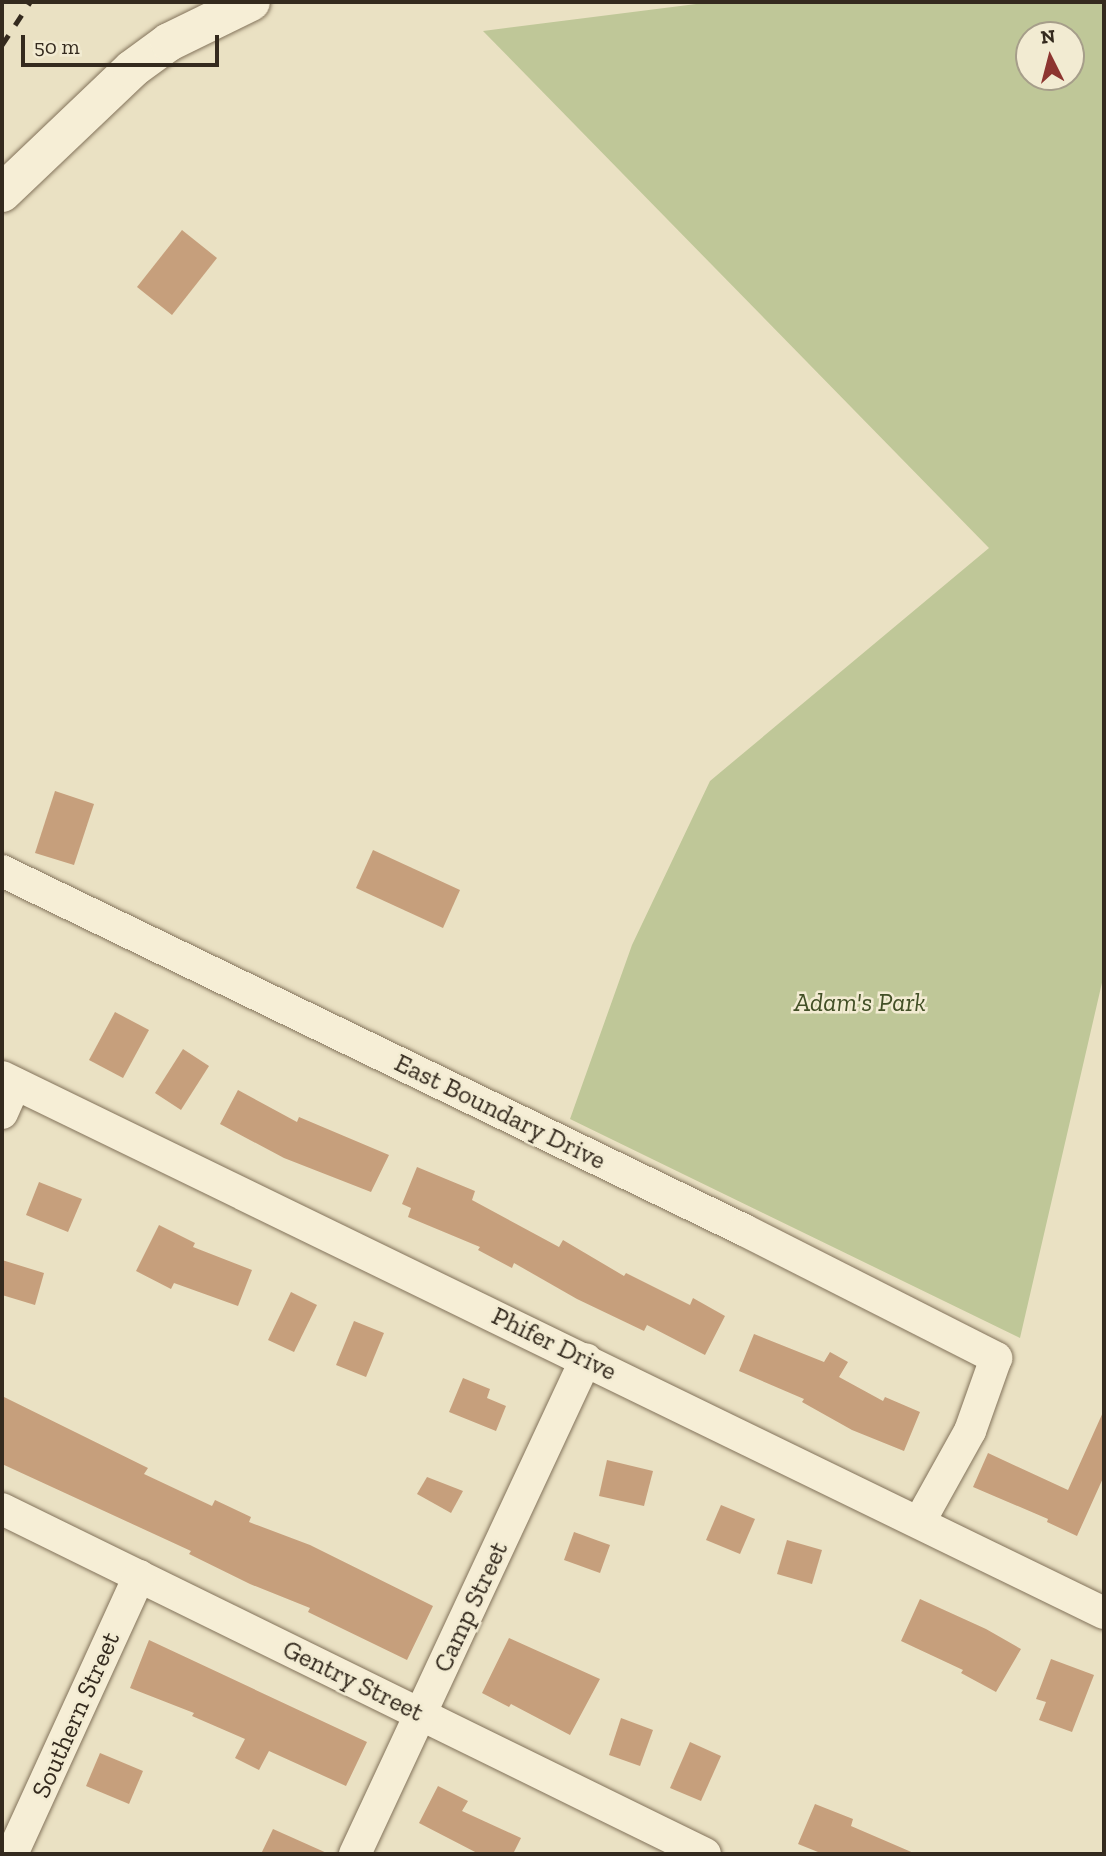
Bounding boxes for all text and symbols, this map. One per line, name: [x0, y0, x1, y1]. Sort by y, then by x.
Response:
scale bar: [24, 21, 222, 65]
north arrow: [1015, 21, 1085, 91]
text: N: [1040, 24, 1056, 49]
text: 50 m: [34, 34, 80, 59]
park label: Adam's Park: [794, 987, 926, 1019]
street label: East Boundary Drive: [389, 1047, 611, 1177]
street label: Phifer Drive: [486, 1300, 622, 1388]
street label: Camp Street: [427, 1537, 515, 1677]
street label: Southern Street: [25, 1627, 127, 1803]
street label: Gentry Street: [277, 1633, 429, 1729]

